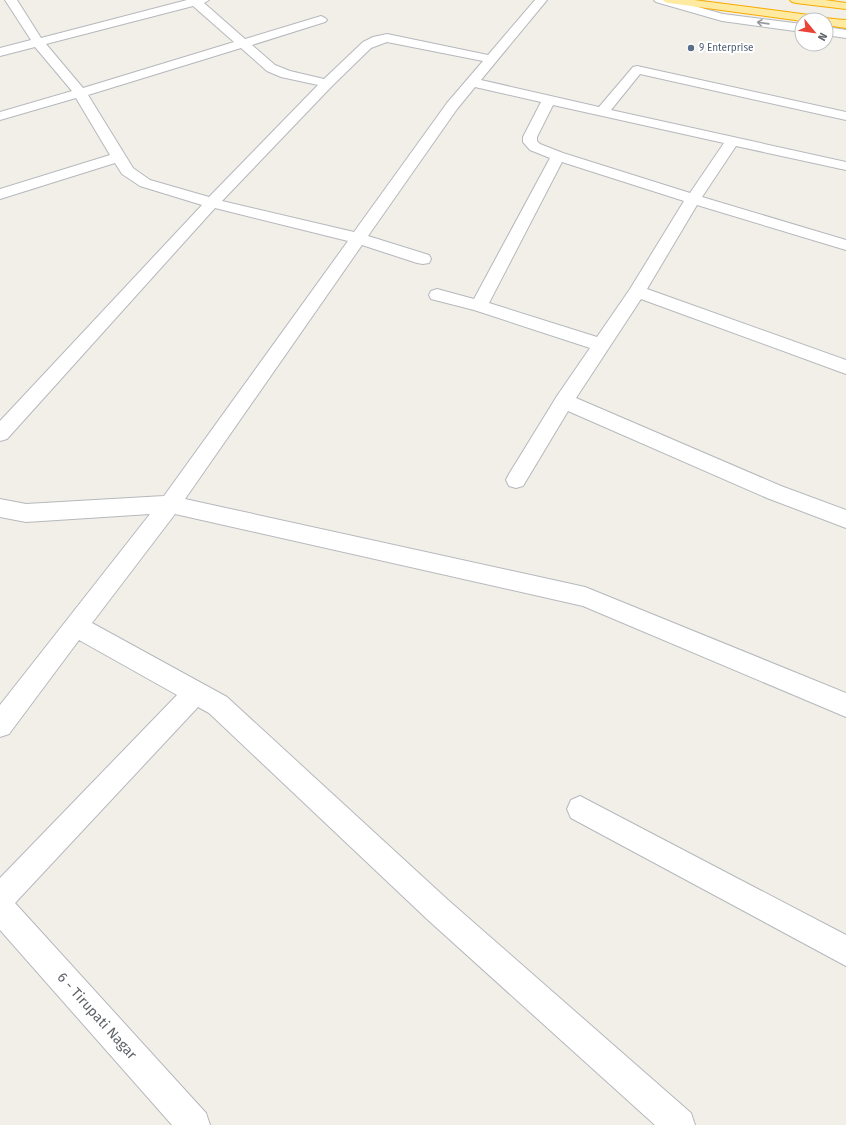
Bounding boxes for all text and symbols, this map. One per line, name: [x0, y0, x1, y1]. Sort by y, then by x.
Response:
north arrow: [794, 12, 834, 52]
one-way arrow: [757, 19, 770, 27]
text: N: [815, 30, 830, 43]
place label: 9 Enterprise: [699, 42, 754, 54]
marker: 9 Enterprise: [686, 43, 696, 53]
street label: 6 - Tirupati Nagar: [54, 969, 141, 1063]

